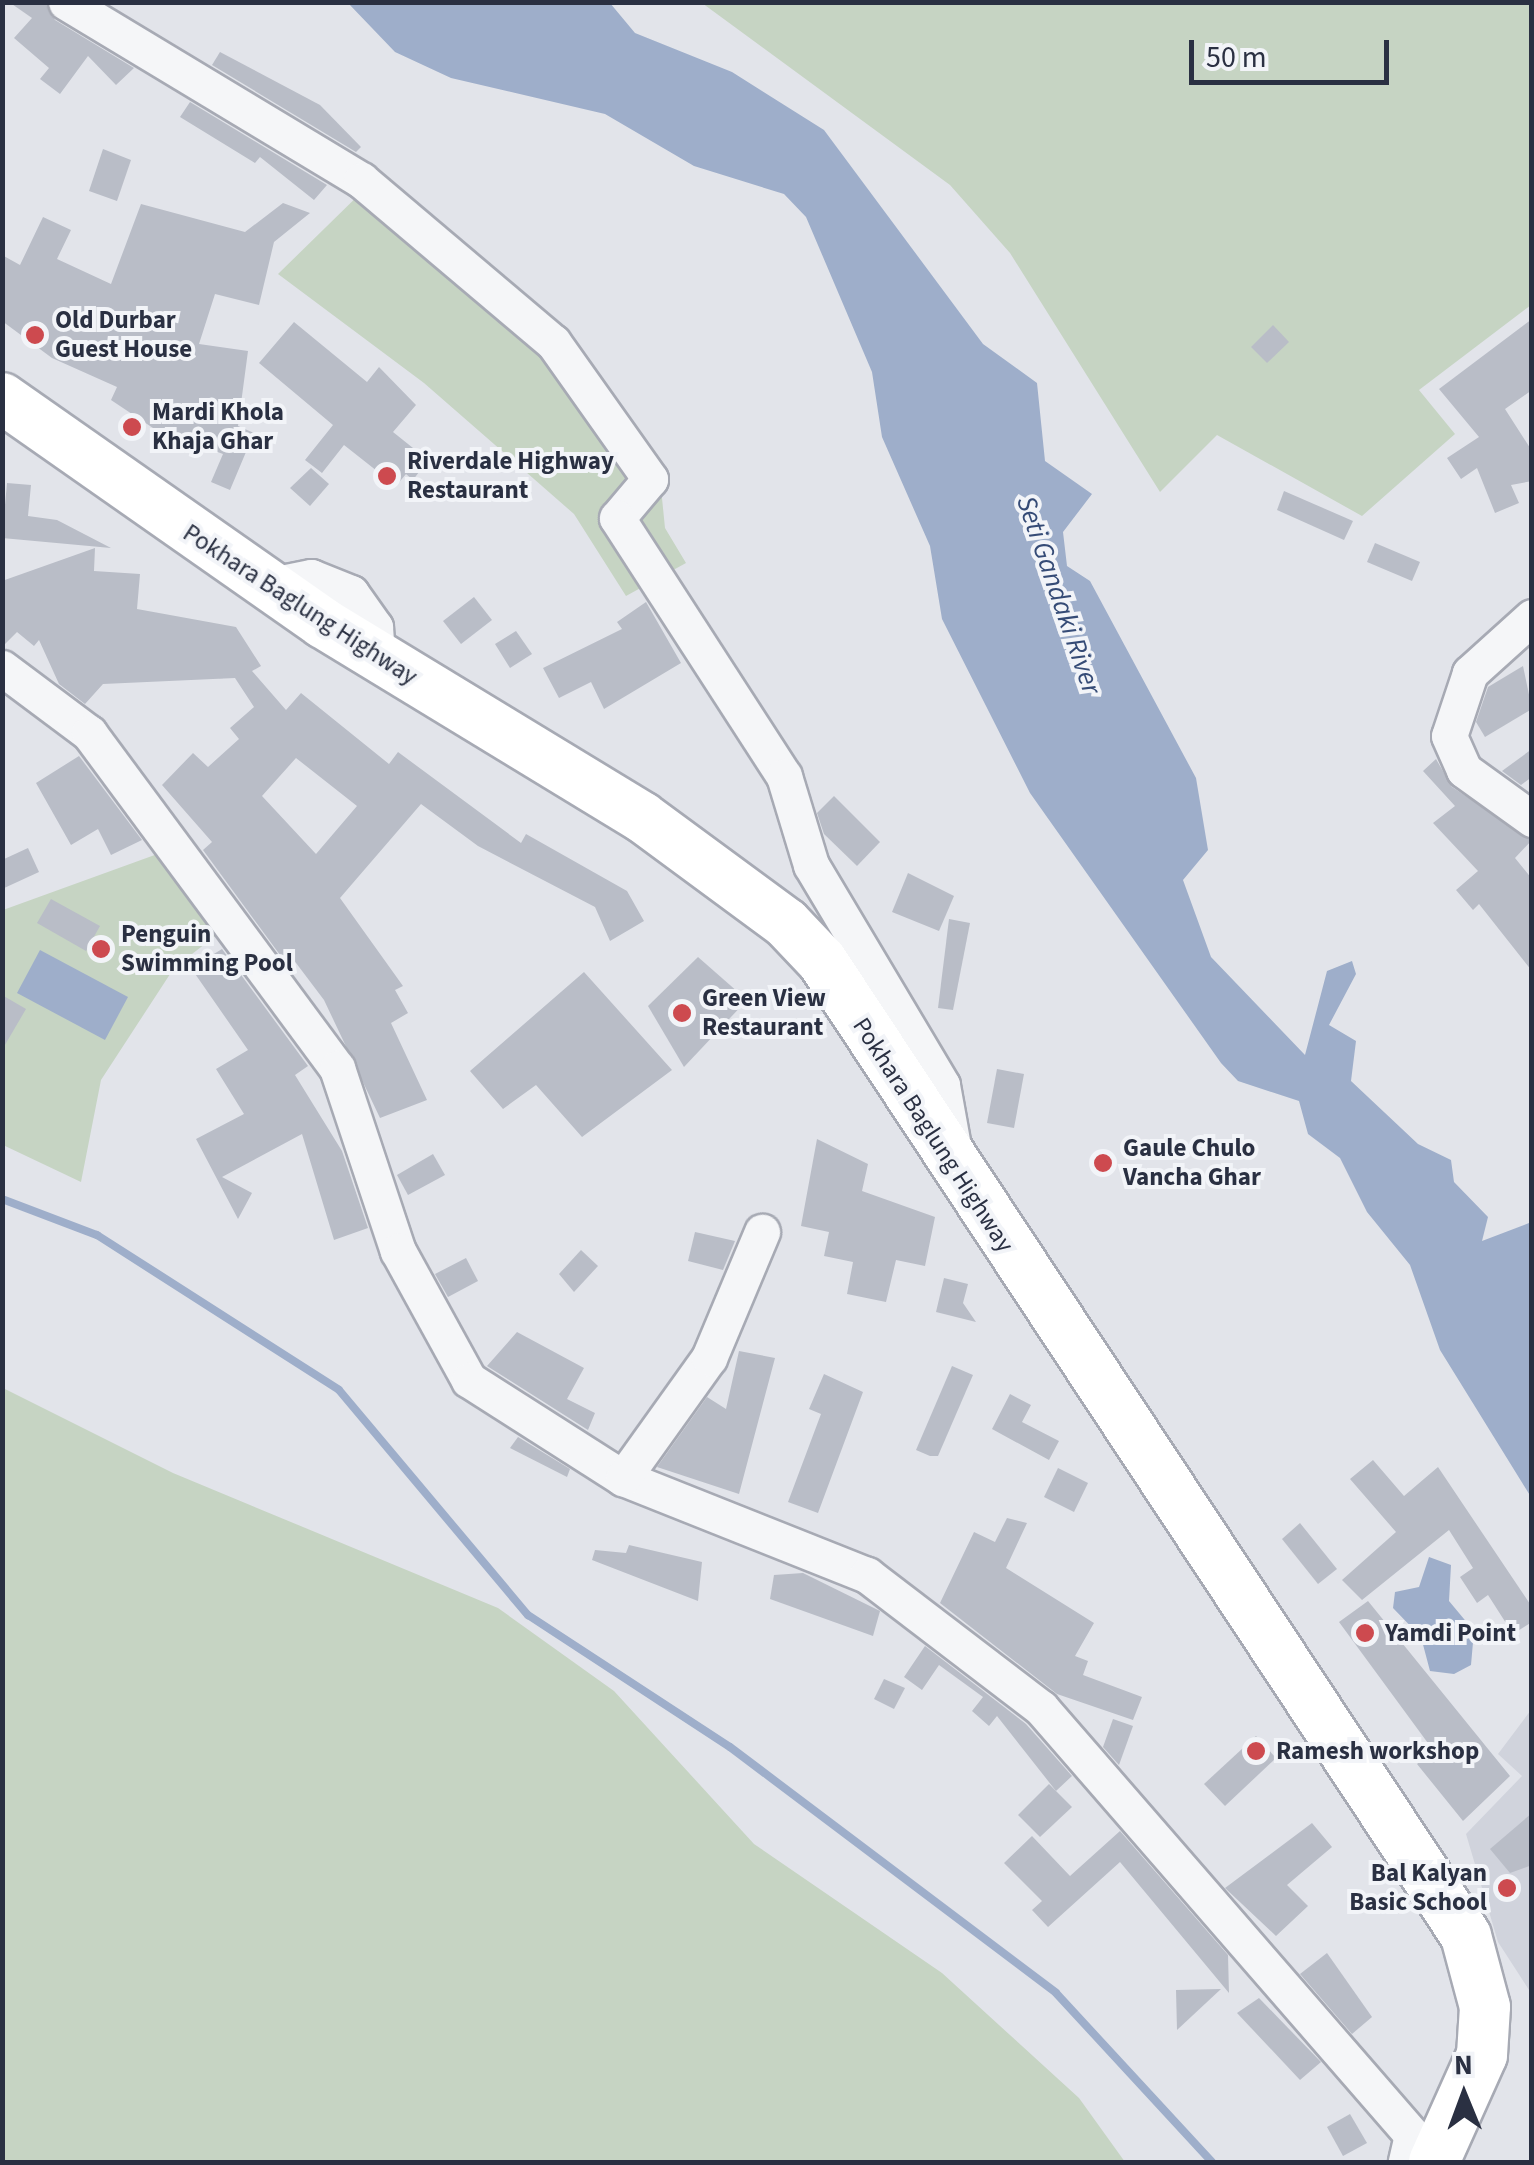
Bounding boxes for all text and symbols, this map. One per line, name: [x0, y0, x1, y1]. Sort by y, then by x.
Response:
scale bar: [1194, 20, 1394, 82]
text: 50 m: [1206, 36, 1267, 79]
place label: Old Durbar Guest House: [55, 306, 192, 365]
marker: Old Durbar Guest House: [24, 324, 46, 346]
place label: Mardi Khola Khaja Ghar: [152, 398, 284, 457]
marker: Mardi Khola Khaja Ghar: [121, 416, 143, 438]
place label: Riverdale Highway Restaurant: [407, 447, 614, 506]
marker: Riverdale Highway Restaurant: [376, 465, 398, 487]
water label: Seti Gandaki River: [1009, 491, 1109, 699]
street label: Pokhara Baglung Highway: [177, 518, 423, 692]
place label: Penguin Swimming Pool: [121, 920, 293, 979]
marker: Penguin Swimming Pool: [90, 938, 112, 960]
place label: Green View Restaurant: [702, 984, 826, 1043]
marker: Green View Restaurant: [671, 1002, 693, 1024]
street label: Pokhara Baglung Highway: [846, 1012, 1020, 1258]
place label: Gaule Chulo Vancha Ghar: [1123, 1134, 1261, 1193]
marker: Gaule Chulo Vancha Ghar: [1092, 1152, 1114, 1174]
place label: Yamdi Point: [1385, 1618, 1516, 1648]
marker: Yamdi Point: [1354, 1622, 1376, 1644]
place label: Ramesh workshop: [1276, 1736, 1479, 1766]
marker: Ramesh workshop: [1245, 1740, 1267, 1762]
place label: Bal Kalyan Basic School: [1349, 1859, 1487, 1918]
marker: Bal Kalyan Basic School: [1496, 1877, 1518, 1899]
north arrow: [1414, 2045, 1514, 2145]
text: N: [1454, 2045, 1473, 2085]

